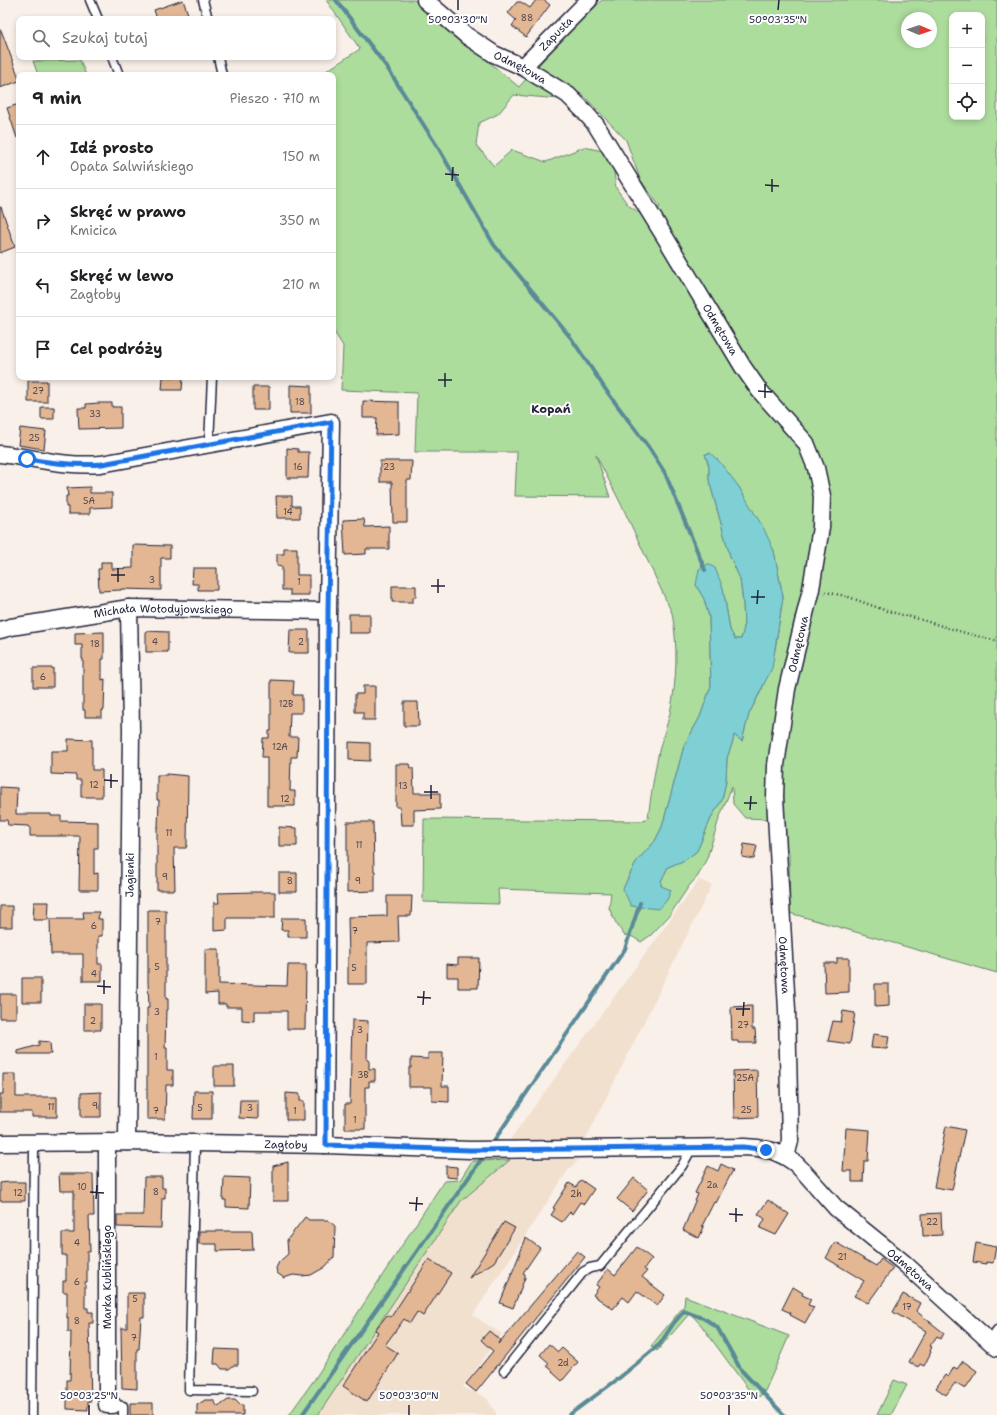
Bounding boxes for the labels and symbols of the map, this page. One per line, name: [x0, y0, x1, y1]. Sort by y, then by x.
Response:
house number: 88: [521, 12, 533, 24]
north arrow: [901, 12, 937, 48]
text: 50°03'30"N: [428, 13, 488, 26]
street label: Zapusta: [536, 13, 577, 54]
text: 50°03'35"N: [749, 13, 807, 26]
street label: Odmętowa: [491, 48, 549, 88]
street label: Odmętowa: [699, 301, 741, 358]
house number: 27: [32, 385, 44, 397]
house number: 18: [295, 396, 305, 408]
district label: Kopań: [531, 401, 571, 417]
house number: 33: [89, 408, 101, 420]
house number: 25: [28, 432, 40, 444]
route start: [18, 450, 36, 468]
house number: 16: [293, 461, 303, 473]
house number: 23: [383, 461, 395, 473]
house number: 5A: [83, 495, 95, 507]
house number: 14: [283, 506, 293, 518]
house number: 3: [149, 574, 155, 586]
house number: 1: [297, 576, 301, 588]
street label: Michała Wołodyjowskiego: [92, 601, 234, 622]
street label: Odmętowa: [785, 614, 812, 674]
house number: 4: [152, 636, 158, 648]
house number: 2: [298, 636, 304, 648]
house number: 18: [90, 638, 100, 650]
house number: 6: [40, 671, 46, 683]
house number: 12B: [279, 698, 293, 710]
house number: 12A: [272, 741, 288, 753]
house number: 12: [89, 779, 99, 791]
house number: 13: [398, 780, 408, 792]
house number: 12: [280, 793, 290, 805]
house number: 11: [165, 827, 173, 839]
house number: 11: [355, 839, 363, 851]
street label: Jagienki: [122, 853, 138, 898]
house number: 9: [162, 871, 168, 883]
house number: 8: [287, 875, 293, 887]
house number: 9: [355, 875, 361, 887]
house number: 7: [155, 916, 161, 928]
house number: 6: [91, 920, 97, 932]
house number: 7: [352, 925, 358, 937]
street label: Odmętowa: [775, 936, 793, 994]
house number: 5: [154, 961, 160, 973]
house number: 5: [351, 962, 357, 974]
house number: 4: [91, 968, 97, 980]
house number: 3: [154, 1006, 160, 1018]
house number: 2: [90, 1015, 96, 1027]
house number: 27: [737, 1019, 749, 1031]
house number: 3: [357, 1024, 363, 1036]
house number: 1: [154, 1051, 158, 1063]
house number: 3B: [357, 1069, 369, 1081]
house number: 25A: [736, 1072, 755, 1084]
house number: 9: [92, 1100, 98, 1112]
house number: 11: [47, 1101, 55, 1113]
house number: 5: [197, 1102, 203, 1114]
house number: 3: [247, 1102, 253, 1114]
house number: 25: [740, 1104, 752, 1116]
house number: 7: [153, 1105, 159, 1117]
house number: 1: [293, 1105, 297, 1117]
house number: 1: [353, 1114, 357, 1126]
street label: Zagłoby: [264, 1137, 308, 1153]
route end: [757, 1141, 775, 1159]
house number: 2a: [706, 1179, 718, 1191]
house number: 10: [77, 1181, 87, 1193]
house number: 8: [153, 1186, 159, 1198]
house number: 12: [13, 1187, 23, 1199]
house number: 2h: [570, 1188, 582, 1200]
house number: 22: [926, 1216, 938, 1228]
street label: Marka Kublińskiego: [100, 1224, 115, 1329]
house number: 4: [74, 1237, 80, 1249]
street label: Odmętowa: [884, 1245, 937, 1295]
house number: 21: [837, 1251, 847, 1263]
house number: 6: [74, 1276, 80, 1288]
house number: 5: [132, 1293, 138, 1305]
house number: 17: [902, 1301, 912, 1313]
house number: 8: [74, 1315, 80, 1327]
house number: 7: [131, 1332, 137, 1344]
house number: 2d: [557, 1357, 569, 1369]
text: 50°03'25"N: [60, 1389, 118, 1402]
text: 50°03'30"N: [379, 1389, 439, 1402]
text: 50°03'35"N: [700, 1389, 758, 1402]

